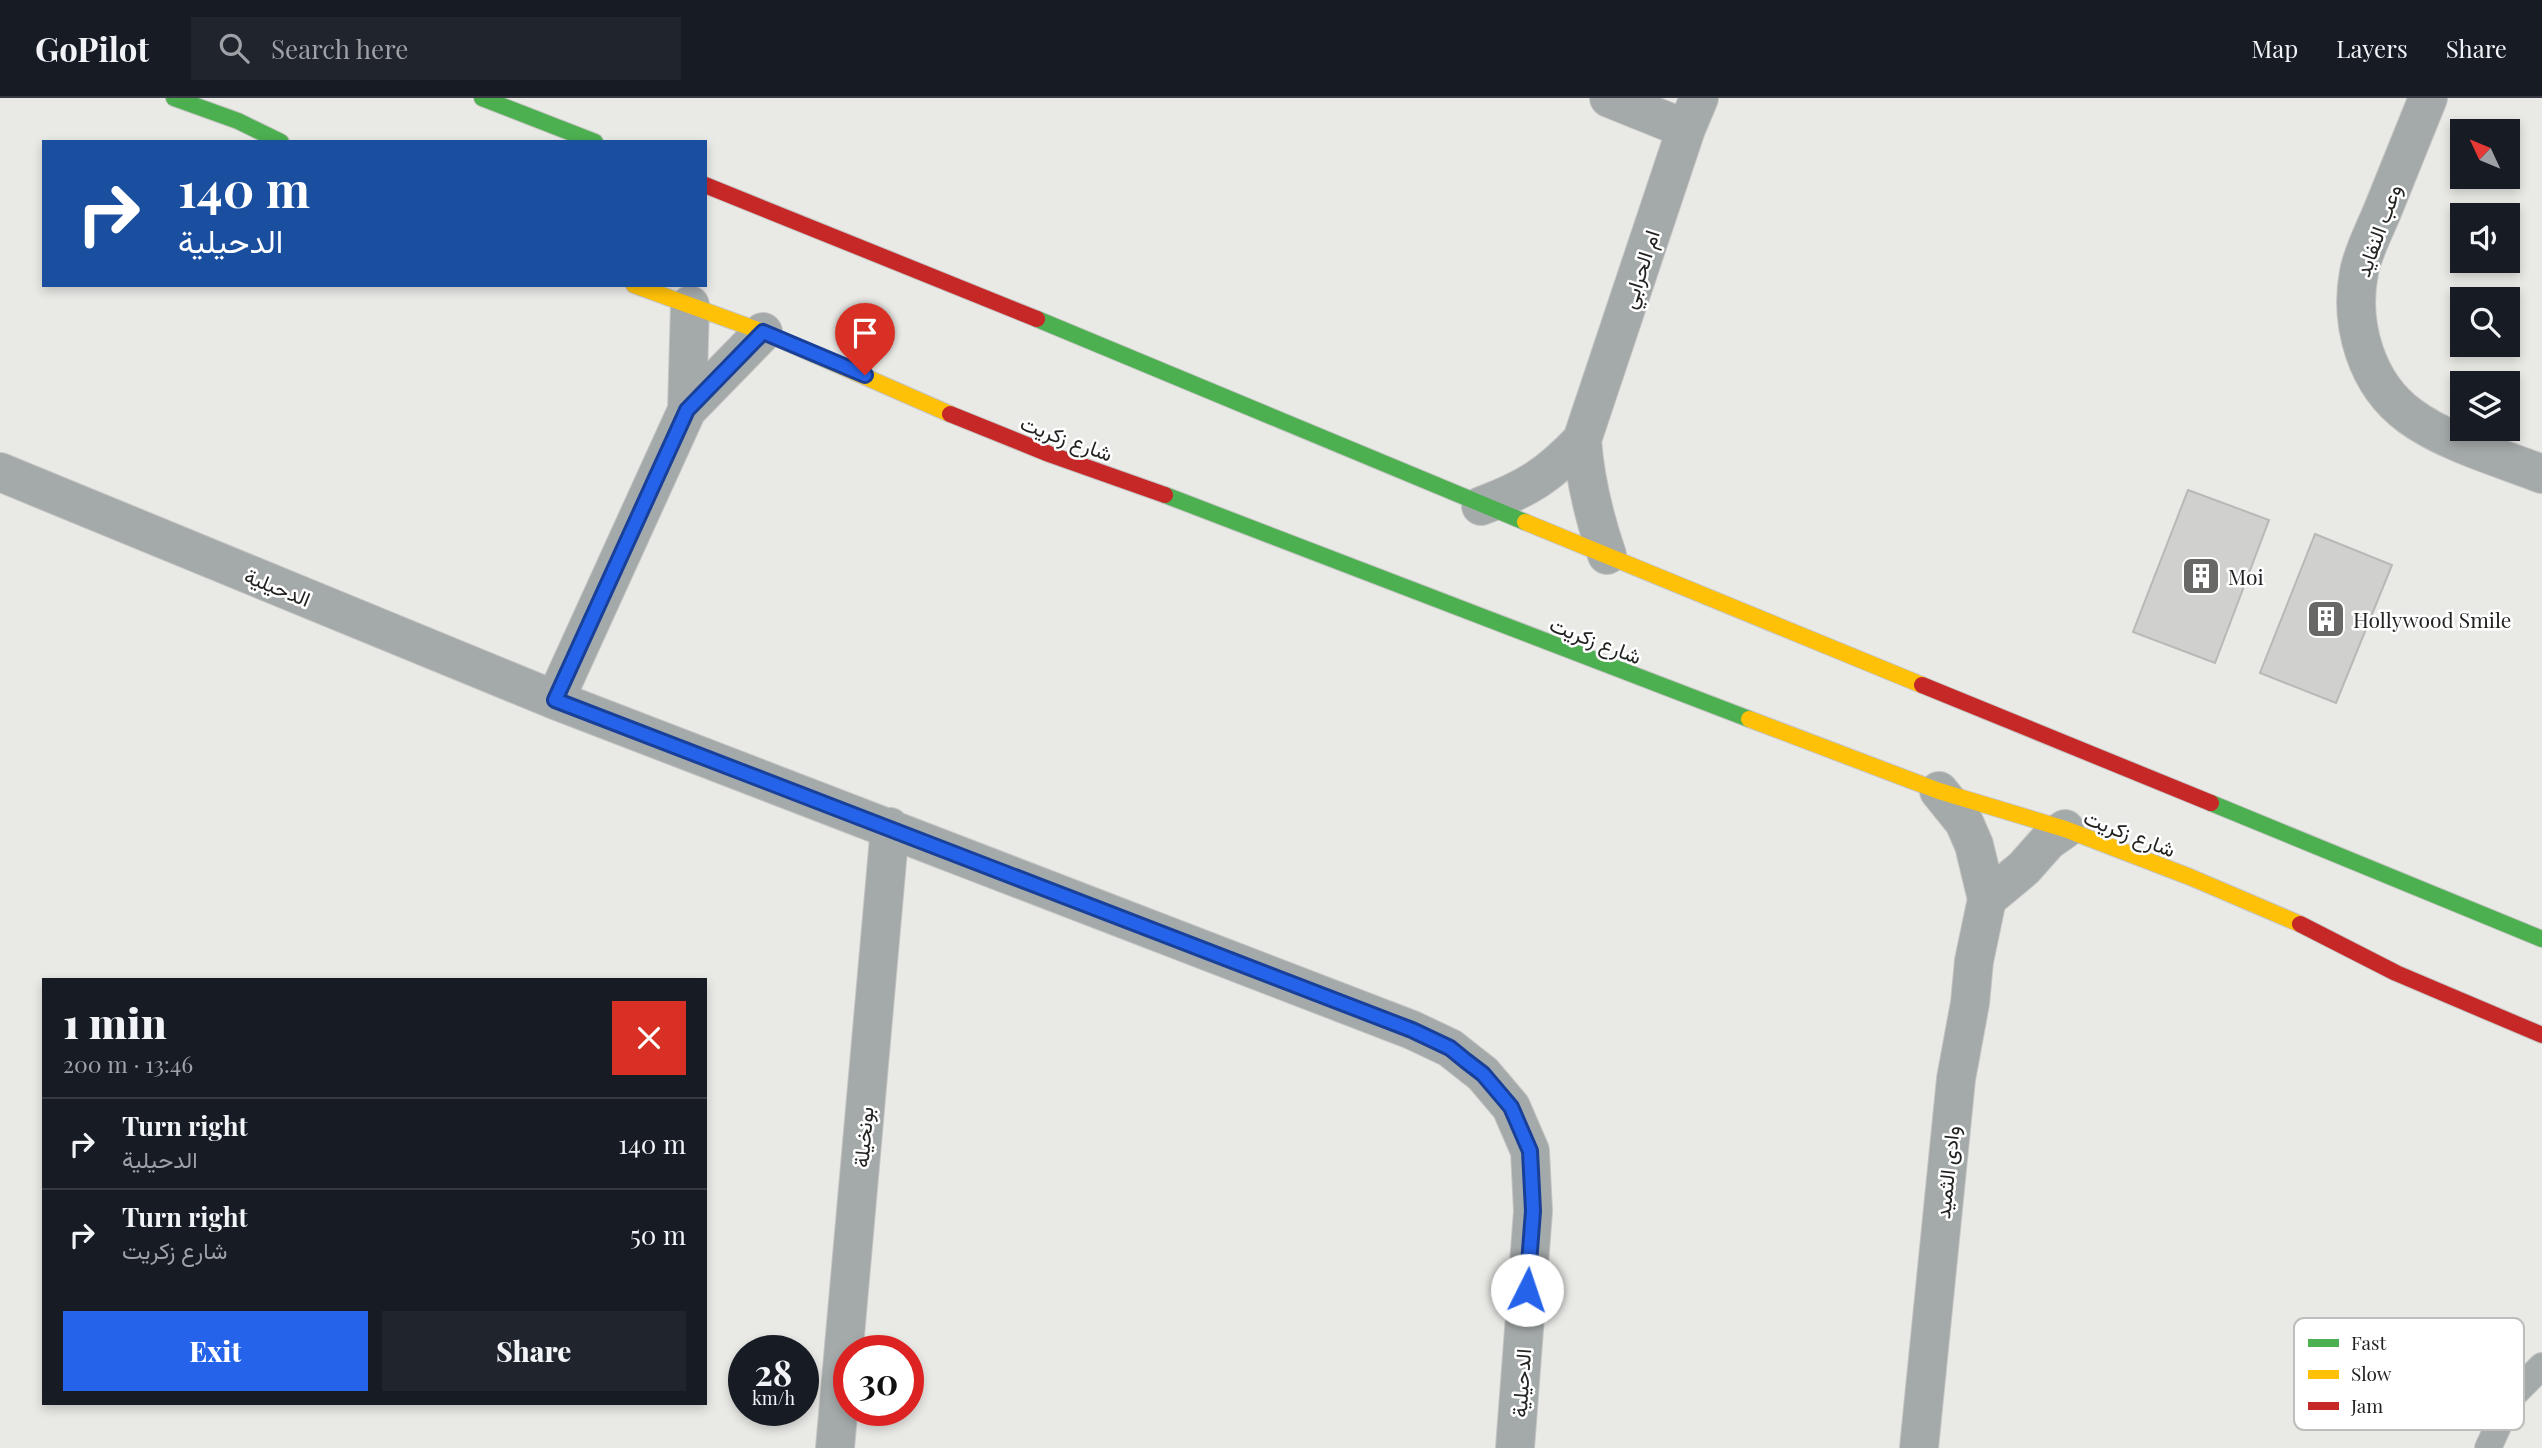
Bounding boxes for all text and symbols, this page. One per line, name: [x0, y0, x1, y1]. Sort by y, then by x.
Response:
search box: [191, 17, 681, 80]
text: GoPilot: [35, 26, 149, 70]
icon: search: [215, 29, 253, 67]
text: Search here: [271, 31, 408, 66]
text: Map: [2252, 32, 2298, 64]
text: Layers: [2336, 32, 2408, 64]
text: Share: [2446, 32, 2507, 64]
north arrow: [2450, 119, 2520, 189]
map controls: [2450, 119, 2520, 441]
text: 140 m: [178, 155, 310, 220]
icon: right: [63, 168, 154, 259]
street label: وعب النفايد: [2347, 180, 2408, 281]
button: sound: [2450, 203, 2520, 273]
text: الدحيلية: [178, 218, 283, 261]
street label: ام الحرابي: [1613, 226, 1670, 313]
button: search: [2450, 287, 2520, 357]
pin: [835, 303, 895, 375]
icon: arrive: [846, 314, 884, 352]
button: layers: [2450, 371, 2520, 441]
street label: شارع زكريت: [1016, 407, 1117, 468]
building icon: Moi: [2180, 555, 2222, 597]
street label: الدحيلية: [241, 560, 315, 612]
place label: Moi: [2228, 562, 2264, 590]
building icon: Hollywood Smile: [2305, 598, 2347, 640]
place label: Hollywood Smile: [2353, 605, 2511, 633]
street label: شارع زكريت: [1545, 609, 1646, 671]
street label: شارع زكريت: [2079, 802, 2180, 864]
text: 1 min: [63, 994, 167, 1050]
button: close: [612, 1001, 686, 1075]
text: 200 m · 13:46: [63, 1048, 193, 1079]
street label: بونخيلة: [845, 1105, 880, 1169]
text: Turn right: [122, 1108, 248, 1143]
street label: وادى الثميد: [1927, 1124, 1966, 1220]
icon: right: [63, 1125, 101, 1163]
text: 140 m: [618, 1126, 686, 1161]
text: الدحيلية: [122, 1143, 198, 1174]
text: Turn right: [122, 1199, 248, 1234]
icon: right: [63, 1216, 101, 1254]
text: 50 m: [630, 1217, 686, 1252]
text: شارع زكريت: [122, 1234, 227, 1265]
position arrow: [1490, 1253, 1564, 1327]
button: Exit: [63, 1311, 368, 1391]
button: Share: [382, 1311, 686, 1391]
legend: [2294, 1318, 2524, 1430]
text: Fast: [2351, 1329, 2387, 1355]
speed limit sign: 30: [833, 1335, 924, 1426]
text: 28: [755, 1348, 792, 1395]
street label: الدحيلية: [1504, 1348, 1536, 1418]
text: Slow: [2351, 1360, 2392, 1386]
text: km/h: [752, 1386, 795, 1410]
text: Jam: [2350, 1392, 2383, 1418]

